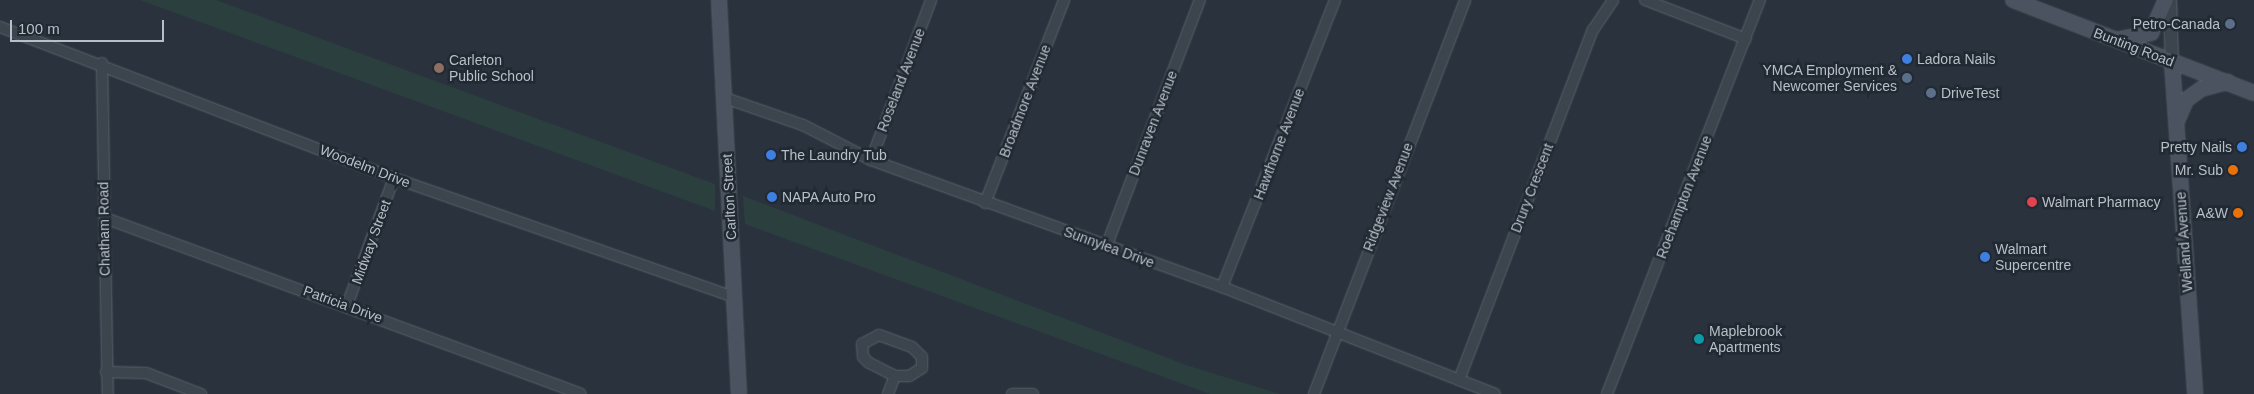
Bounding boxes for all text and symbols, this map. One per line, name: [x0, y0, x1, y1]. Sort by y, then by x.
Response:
scale bar: [12, 10, 166, 42]
place label: Petro-Canada: [2133, 16, 2220, 32]
marker: Petro-Canada: [2224, 18, 2236, 30]
text: 100 m: [18, 20, 60, 37]
street label: Bunting Road: [2091, 24, 2177, 70]
street label: Roseland Avenue: [873, 26, 929, 134]
street label: Broadmore Avenue: [996, 42, 1054, 160]
place label: Ladora Nails: [1917, 51, 1996, 67]
place label: Carleton Public School: [449, 52, 534, 84]
marker: Ladora Nails: [1901, 53, 1913, 65]
marker: Carleton Public School: [433, 62, 445, 74]
place label: YMCA Employment & Newcomer Services: [1762, 62, 1897, 94]
street label: Dunraven Avenue: [1125, 68, 1181, 178]
marker: YMCA Employment & Newcomer Services: [1901, 72, 1913, 84]
place label: DriveTest: [1941, 85, 1999, 101]
street label: Hawthorne Avenue: [1250, 86, 1308, 202]
marker: DriveTest: [1925, 87, 1937, 99]
street label: Roehampton Avenue: [1653, 133, 1715, 261]
place label: Pretty Nails: [2160, 139, 2232, 155]
street label: Ridgeview Avenue: [1359, 140, 1417, 254]
street label: Woodelm Drive: [317, 141, 413, 191]
street label: Drury Crescent: [1507, 141, 1557, 235]
marker: Pretty Nails: [2236, 141, 2248, 153]
place label: The Laundry Tub: [781, 147, 887, 163]
marker: The Laundry Tub: [765, 149, 777, 161]
street label: Carlton Street: [718, 153, 740, 241]
place label: Mr. Sub: [2175, 162, 2223, 178]
marker: Mr. Sub: [2227, 164, 2239, 176]
street label: Chatham Road: [95, 182, 113, 276]
place label: NAPA Auto Pro: [782, 189, 877, 205]
marker: NAPA Auto Pro: [766, 191, 778, 203]
street label: Welland Avenue: [2172, 191, 2196, 293]
place label: Walmart Pharmacy: [2042, 194, 2161, 210]
marker: Walmart Pharmacy: [2026, 196, 2038, 208]
street label: Midway Street: [348, 197, 394, 287]
place label: A&W: [2196, 205, 2228, 221]
marker: A&W: [2232, 207, 2244, 219]
street label: Sunnylea Drive: [1062, 223, 1156, 271]
place label: Walmart Supercentre: [1995, 241, 2071, 274]
marker: Walmart Supercentre: [1979, 251, 1991, 263]
street label: Patricia Drive: [301, 282, 385, 326]
place label: Maplebrook Apartments: [1709, 323, 1782, 356]
marker: Maplebrook Apartments: [1693, 333, 1705, 345]

